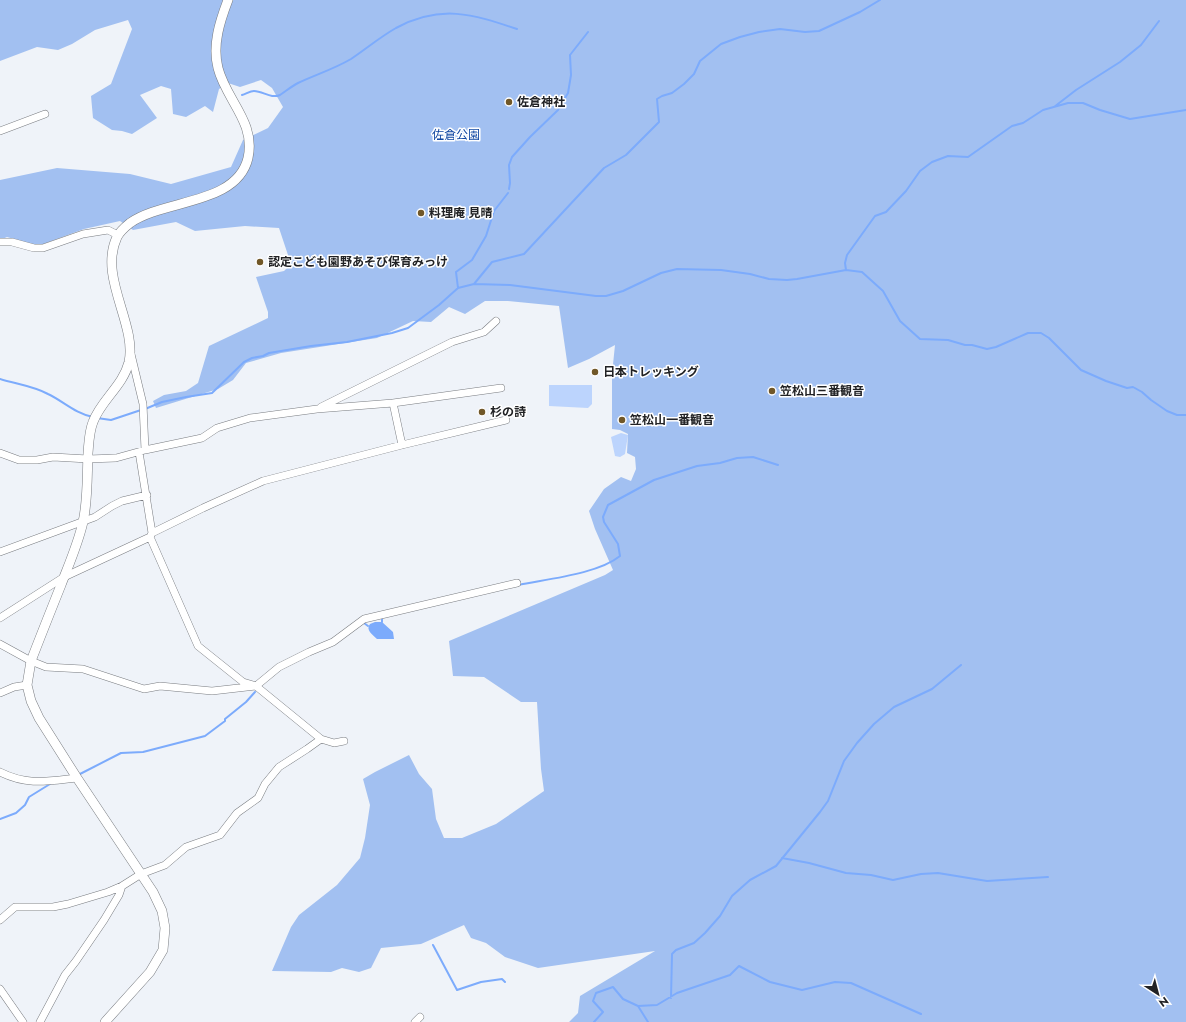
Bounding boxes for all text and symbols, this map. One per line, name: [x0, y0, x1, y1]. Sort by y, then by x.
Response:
place label: 佐倉神社: [517, 93, 565, 111]
marker: 佐倉神社: [504, 97, 514, 107]
park label: 佐倉公園: [432, 126, 480, 144]
place label: 料理庵 見晴: [429, 204, 493, 222]
marker: 料理庵 見晴: [416, 208, 426, 218]
place label: 認定こども園野あそび保育みっけ: [268, 253, 448, 271]
marker: 認定こども園野あそび保育みっけ: [255, 257, 265, 267]
place label: 日本トレッキング: [603, 363, 699, 381]
marker: 日本トレッキング: [590, 367, 600, 377]
place label: 笠松山三番観音: [779, 382, 864, 400]
marker: 笠松山三番観音: [767, 386, 777, 396]
place label: 杉の詩: [490, 403, 526, 421]
marker: 杉の詩: [477, 407, 487, 417]
place label: 笠松山一番観音: [629, 411, 714, 429]
marker: 笠松山一番観音: [617, 415, 627, 425]
north arrow: [1138, 974, 1178, 1014]
text: N: [1156, 993, 1172, 1011]

